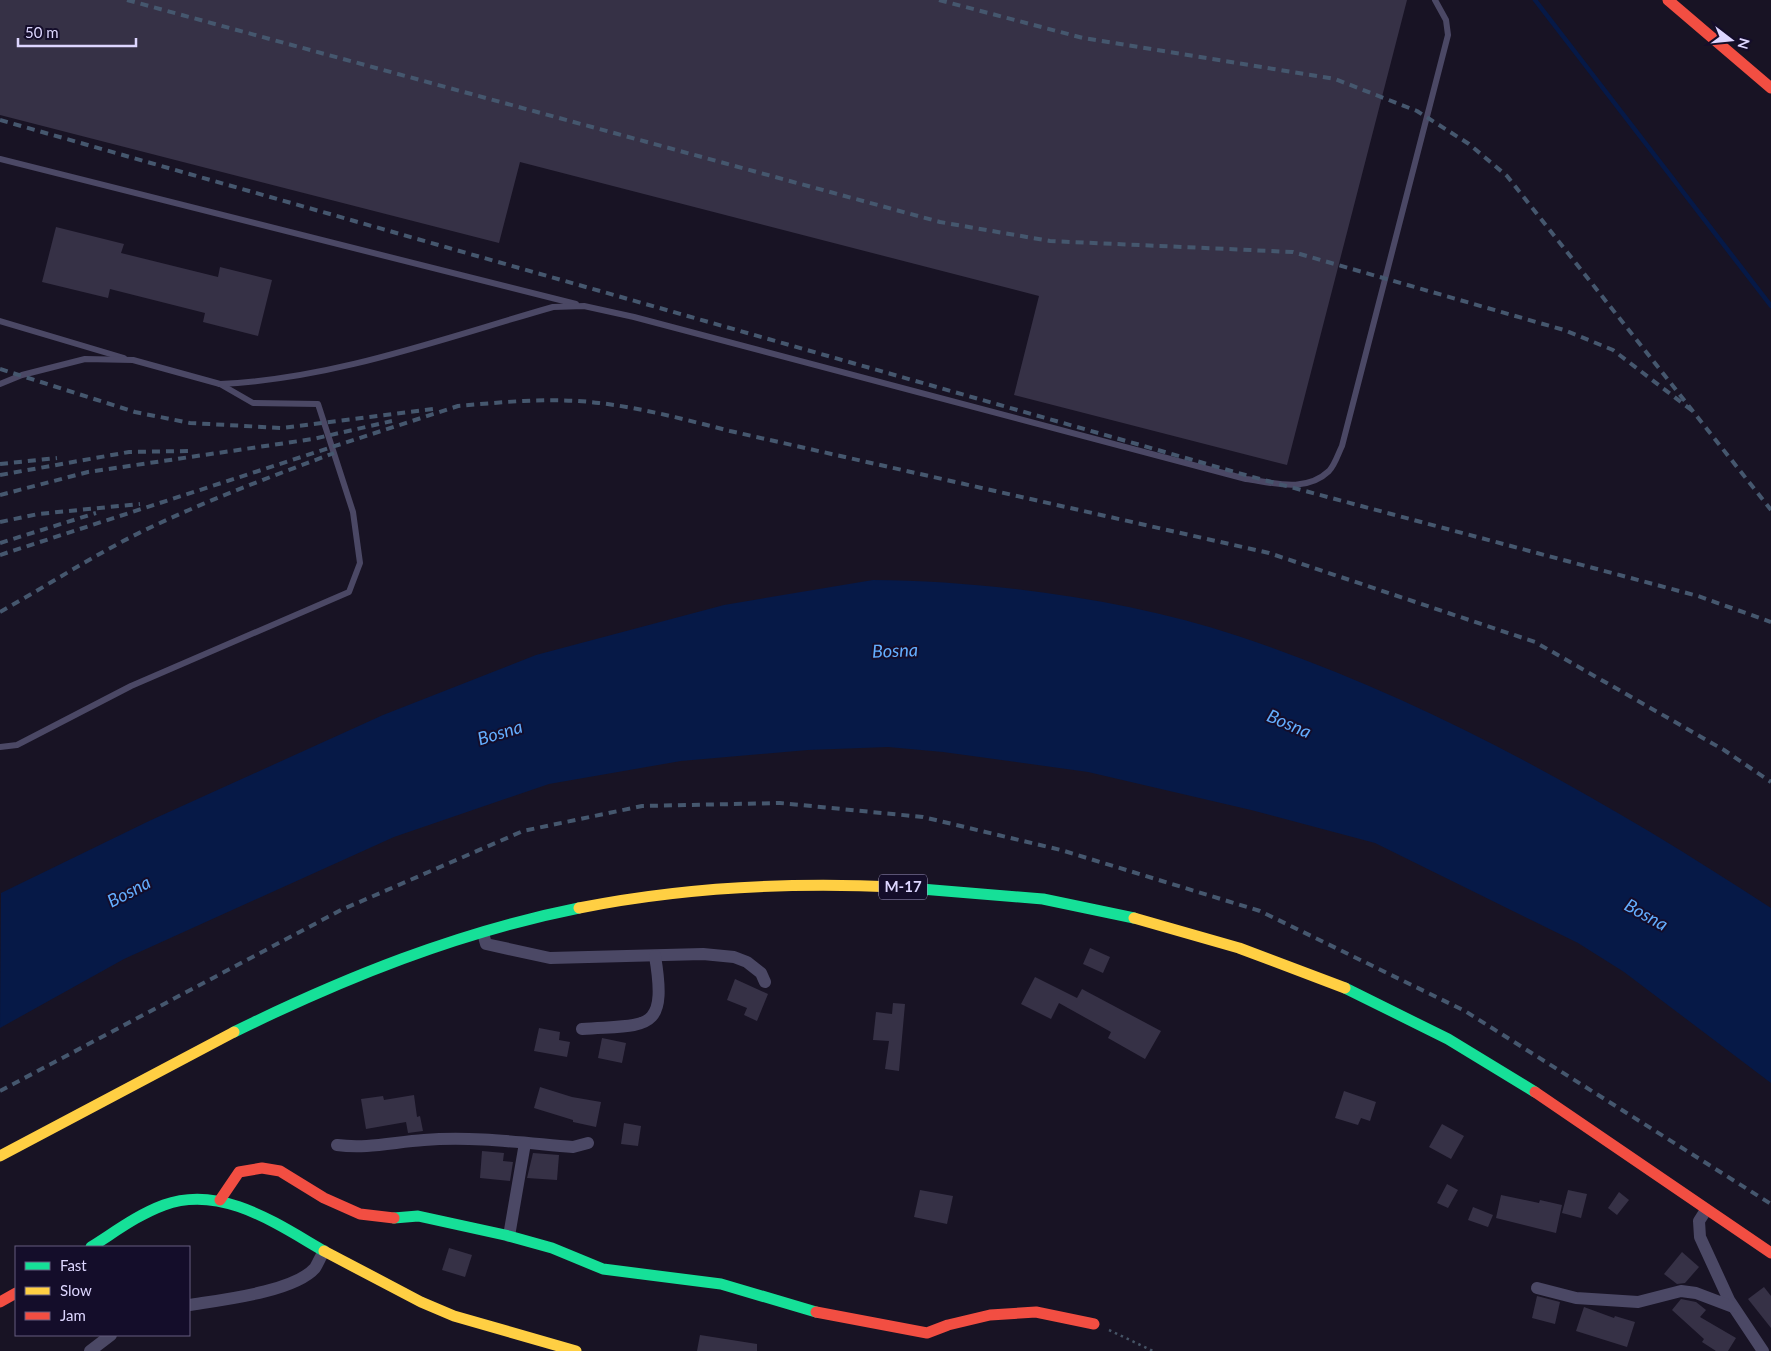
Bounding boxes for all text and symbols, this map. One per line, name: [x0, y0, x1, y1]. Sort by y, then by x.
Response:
scale bar: [18, 15, 135, 47]
north arrow: [1706, 15, 1756, 65]
text: 50 m: [25, 23, 59, 41]
text: N: [1734, 36, 1754, 51]
water label: Bosna: [872, 638, 918, 662]
water label: Bosna: [1264, 704, 1315, 742]
water label: Bosna: [474, 715, 525, 749]
water label: Bosna: [103, 871, 154, 912]
road number: M-17: [879, 874, 927, 900]
water label: Bosna: [1621, 893, 1672, 935]
legend: [15, 1246, 190, 1336]
text: Fast: [60, 1256, 87, 1274]
text: Slow: [60, 1281, 92, 1299]
text: Jam: [60, 1306, 86, 1324]

